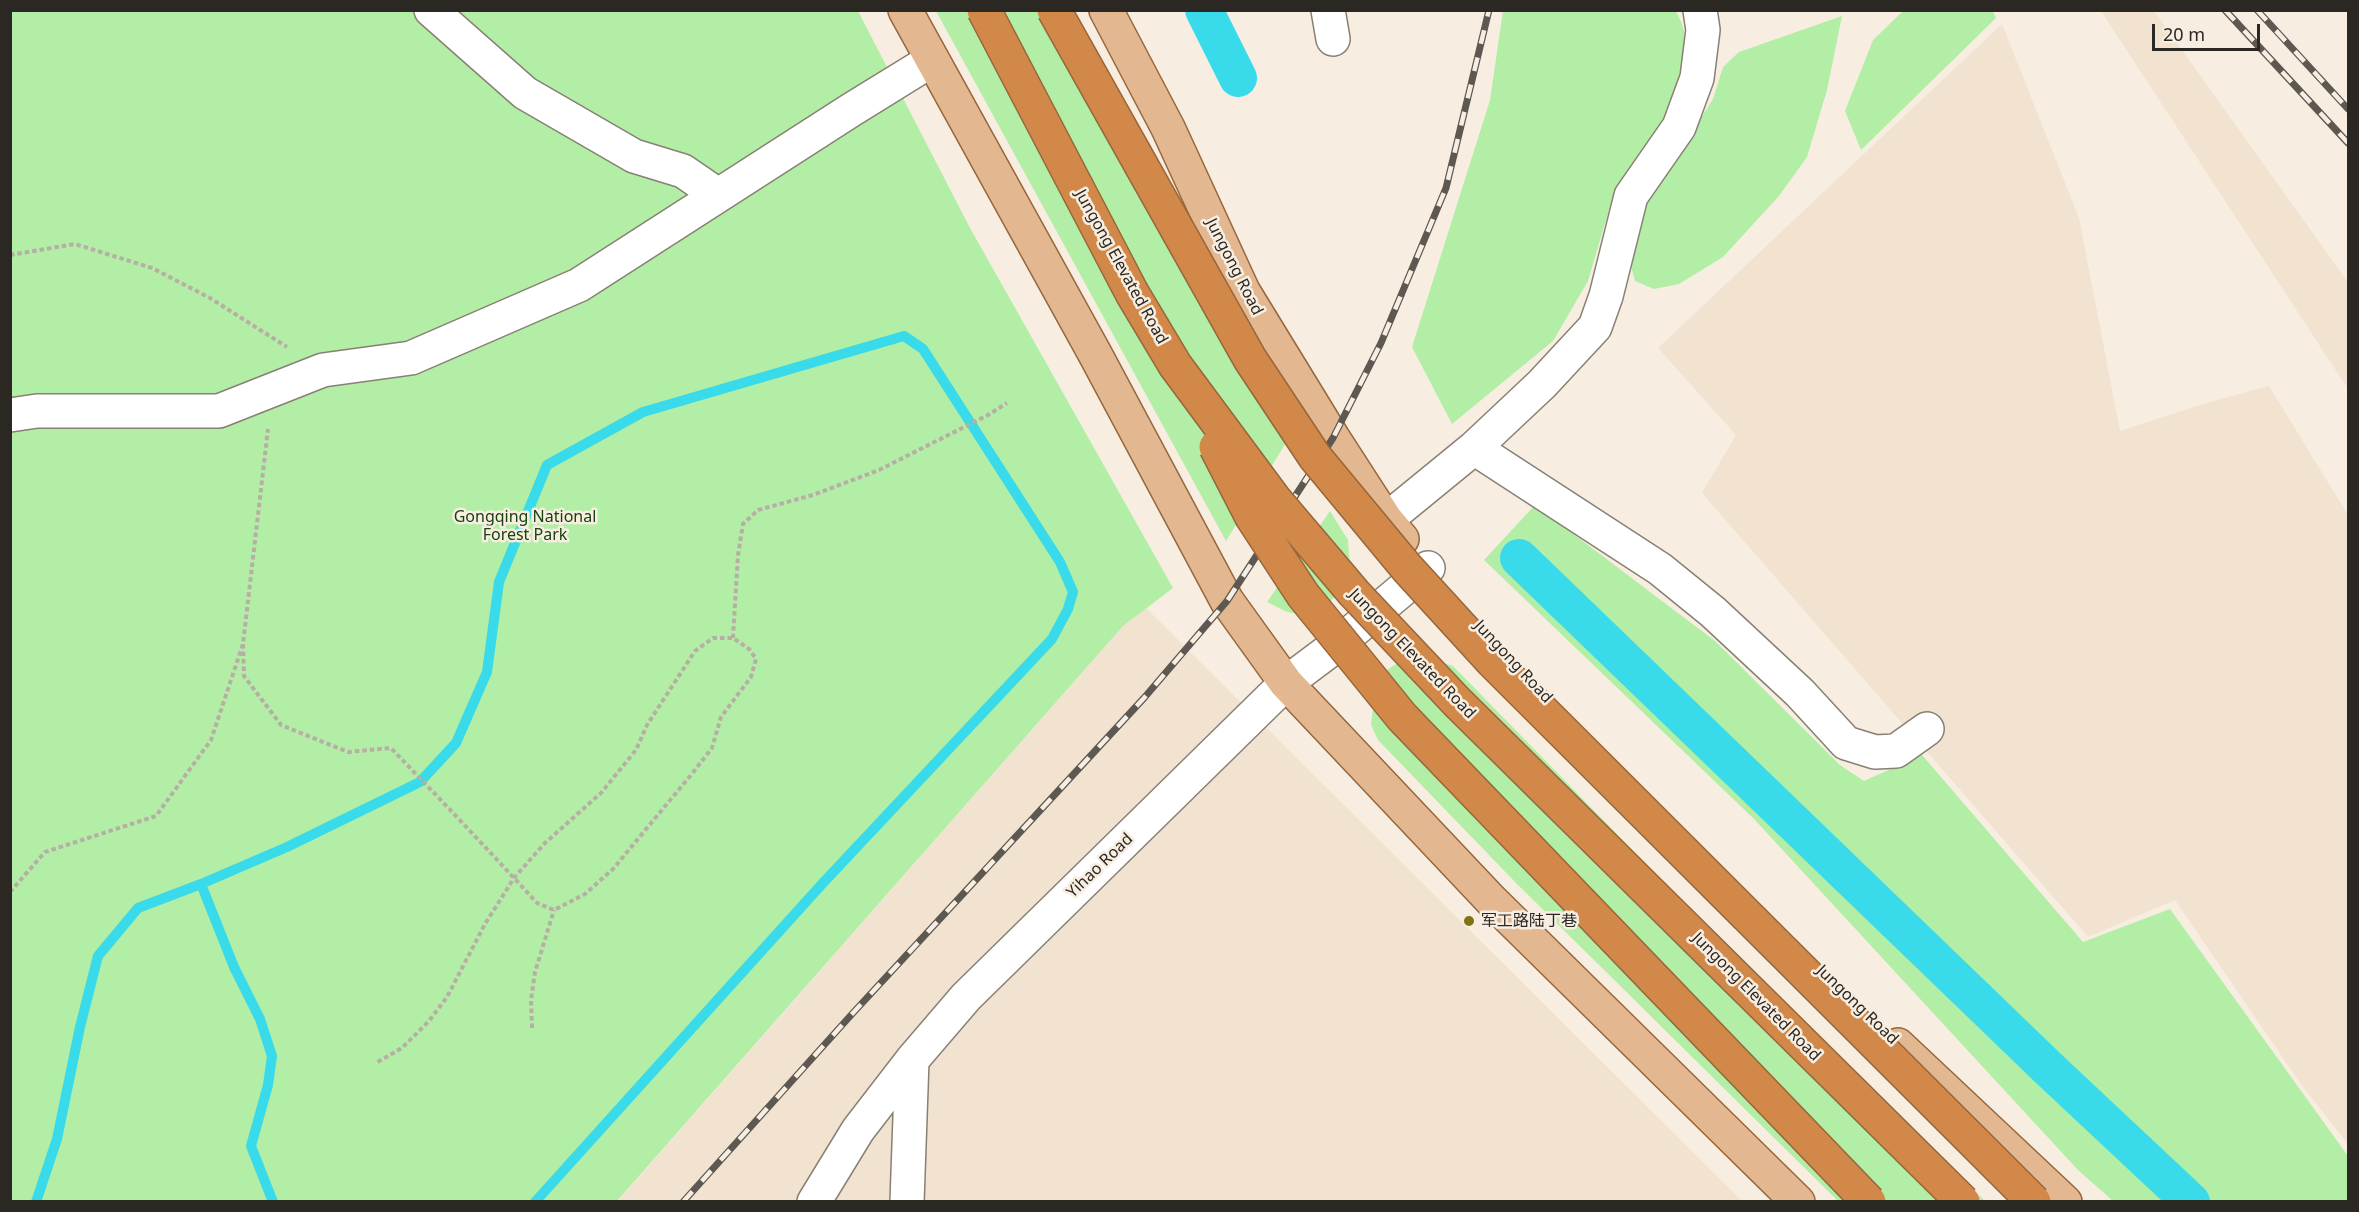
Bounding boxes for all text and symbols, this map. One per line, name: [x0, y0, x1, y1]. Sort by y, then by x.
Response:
scale bar: [2155, 12, 2263, 50]
text: 20 m: [2163, 22, 2205, 46]
street label: Jungong Elevated Road: [1071, 186, 1171, 348]
street label: Jungong Road: [1201, 215, 1267, 319]
park label: Gongqing National Forest Park: [454, 507, 596, 545]
street label: Jungong Elevated Road: [1345, 585, 1479, 723]
street label: Jungong Road: [1470, 617, 1556, 707]
street label: Yihao Road: [1063, 830, 1137, 902]
place label: 军工路陆丁巷: [1481, 911, 1577, 931]
marker: 军工路陆丁巷: [1462, 914, 1476, 928]
street label: Jungong Elevated Road: [1688, 929, 1824, 1065]
street label: Jungong Road: [1812, 961, 1902, 1049]

